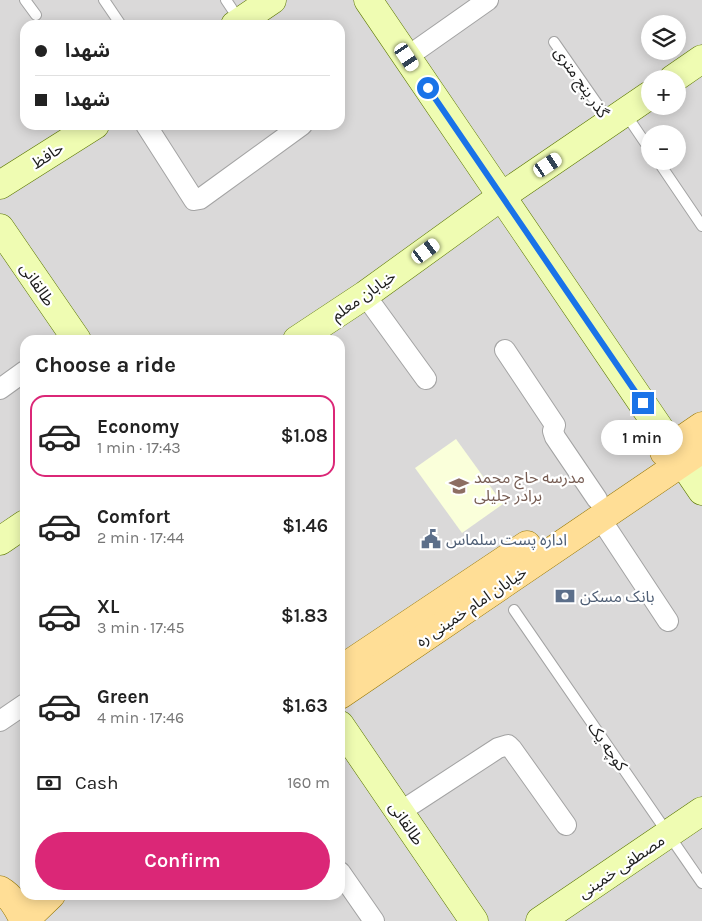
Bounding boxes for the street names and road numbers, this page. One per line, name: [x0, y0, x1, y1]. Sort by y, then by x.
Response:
street label: گذر پنج متری: [548, 43, 613, 123]
street label: حافظ: [28, 138, 67, 173]
street label: طالقانی: [16, 259, 59, 310]
street label: خیابان معلم: [327, 266, 401, 327]
street label: خیابان امام خمینی ره: [412, 562, 532, 653]
street label: کوچه یک: [583, 718, 632, 775]
street label: طالقانی: [385, 798, 428, 849]
street label: مصطفی خمینی: [574, 830, 668, 902]

